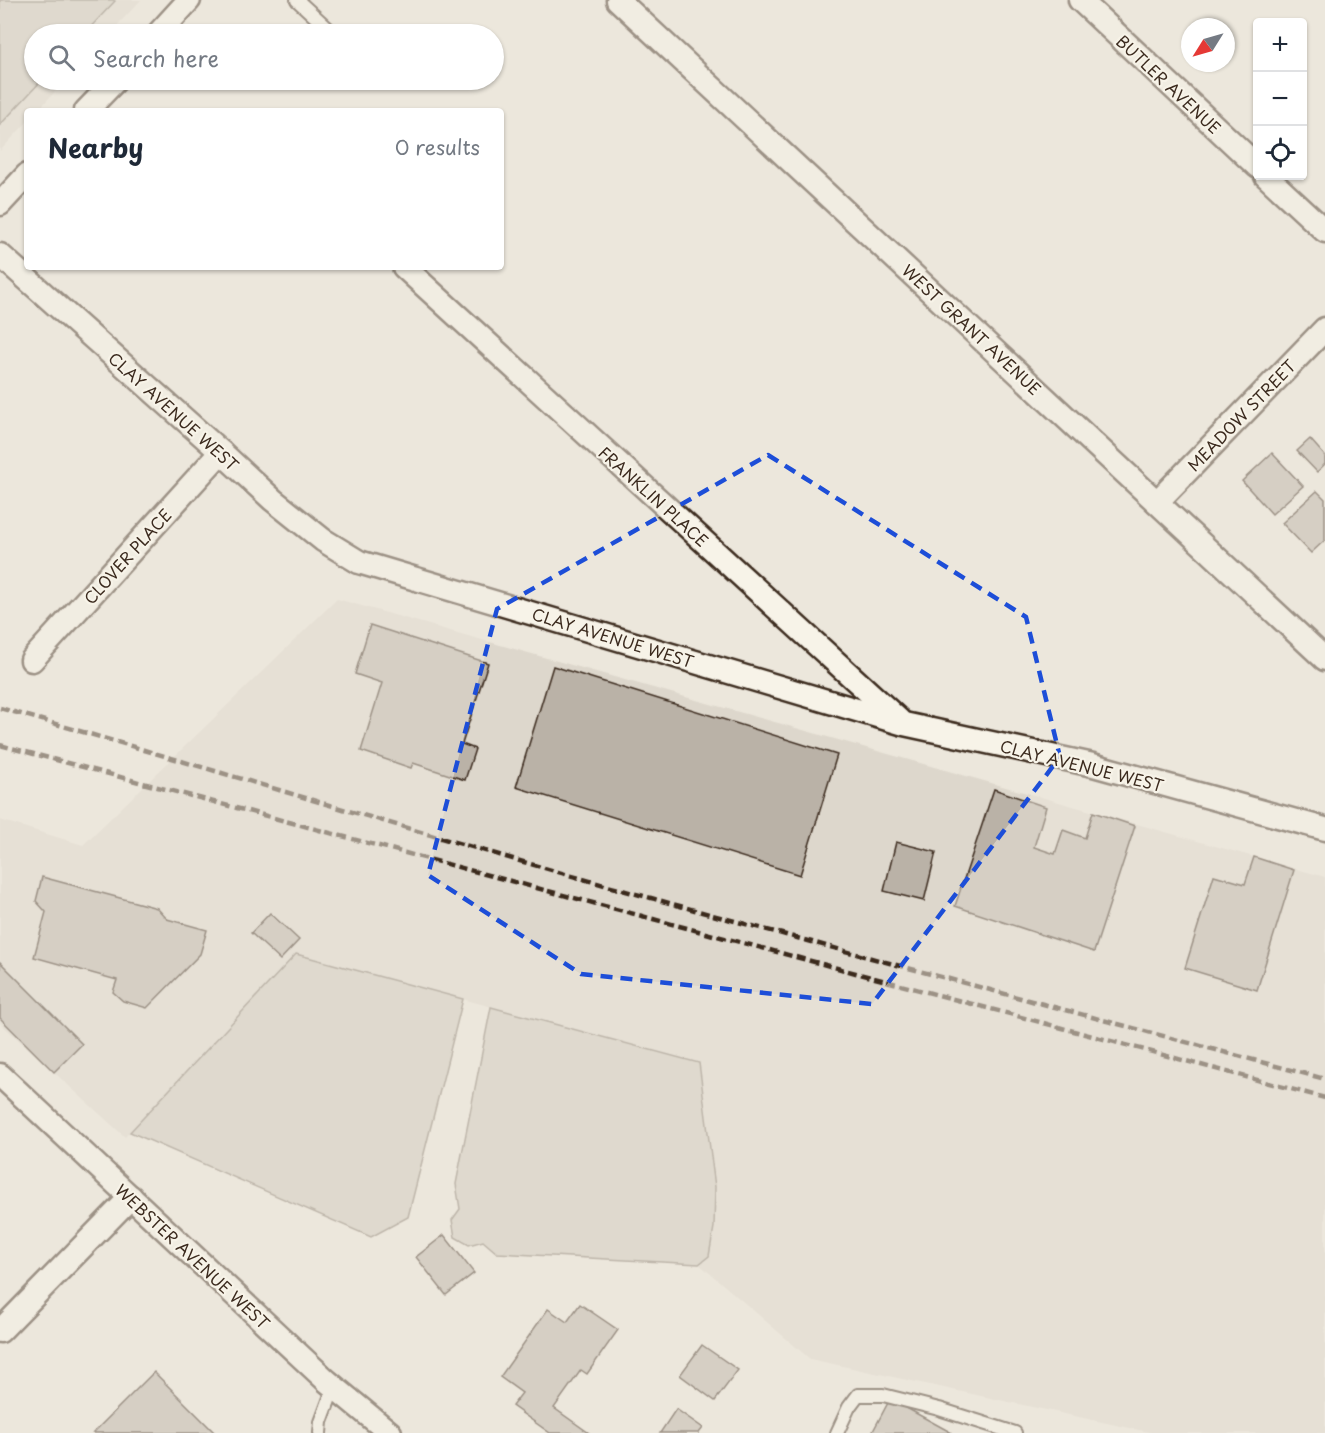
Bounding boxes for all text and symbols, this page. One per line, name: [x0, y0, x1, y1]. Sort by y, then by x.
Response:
north arrow: [1181, 18, 1235, 72]
map controls: [1253, 18, 1307, 180]
button: +: [1253, 18, 1307, 72]
search box: [24, 24, 504, 90]
street label: BUTLER AVENUE: [1111, 29, 1227, 139]
icon: search: [45, 41, 78, 74]
text: Search here: [93, 41, 219, 74]
button: −: [1253, 72, 1307, 126]
button: locate: [1253, 126, 1307, 180]
text: Nearby: [48, 128, 143, 167]
text: 0 results: [395, 132, 480, 162]
street label: WEST GRANT AVENUE: [897, 258, 1047, 400]
street label: CLAY AVENUE WEST: [104, 346, 244, 476]
street label: MEADOW STREET: [1181, 354, 1301, 476]
street label: FRANKLIN PLACE: [594, 440, 714, 552]
street label: CLOVER PLACE: [78, 503, 176, 609]
street label: CLAY AVENUE WEST: [529, 601, 697, 673]
street label: CLAY AVENUE WEST: [998, 733, 1166, 797]
street label: WEBSTER AVENUE WEST: [111, 1178, 276, 1334]

